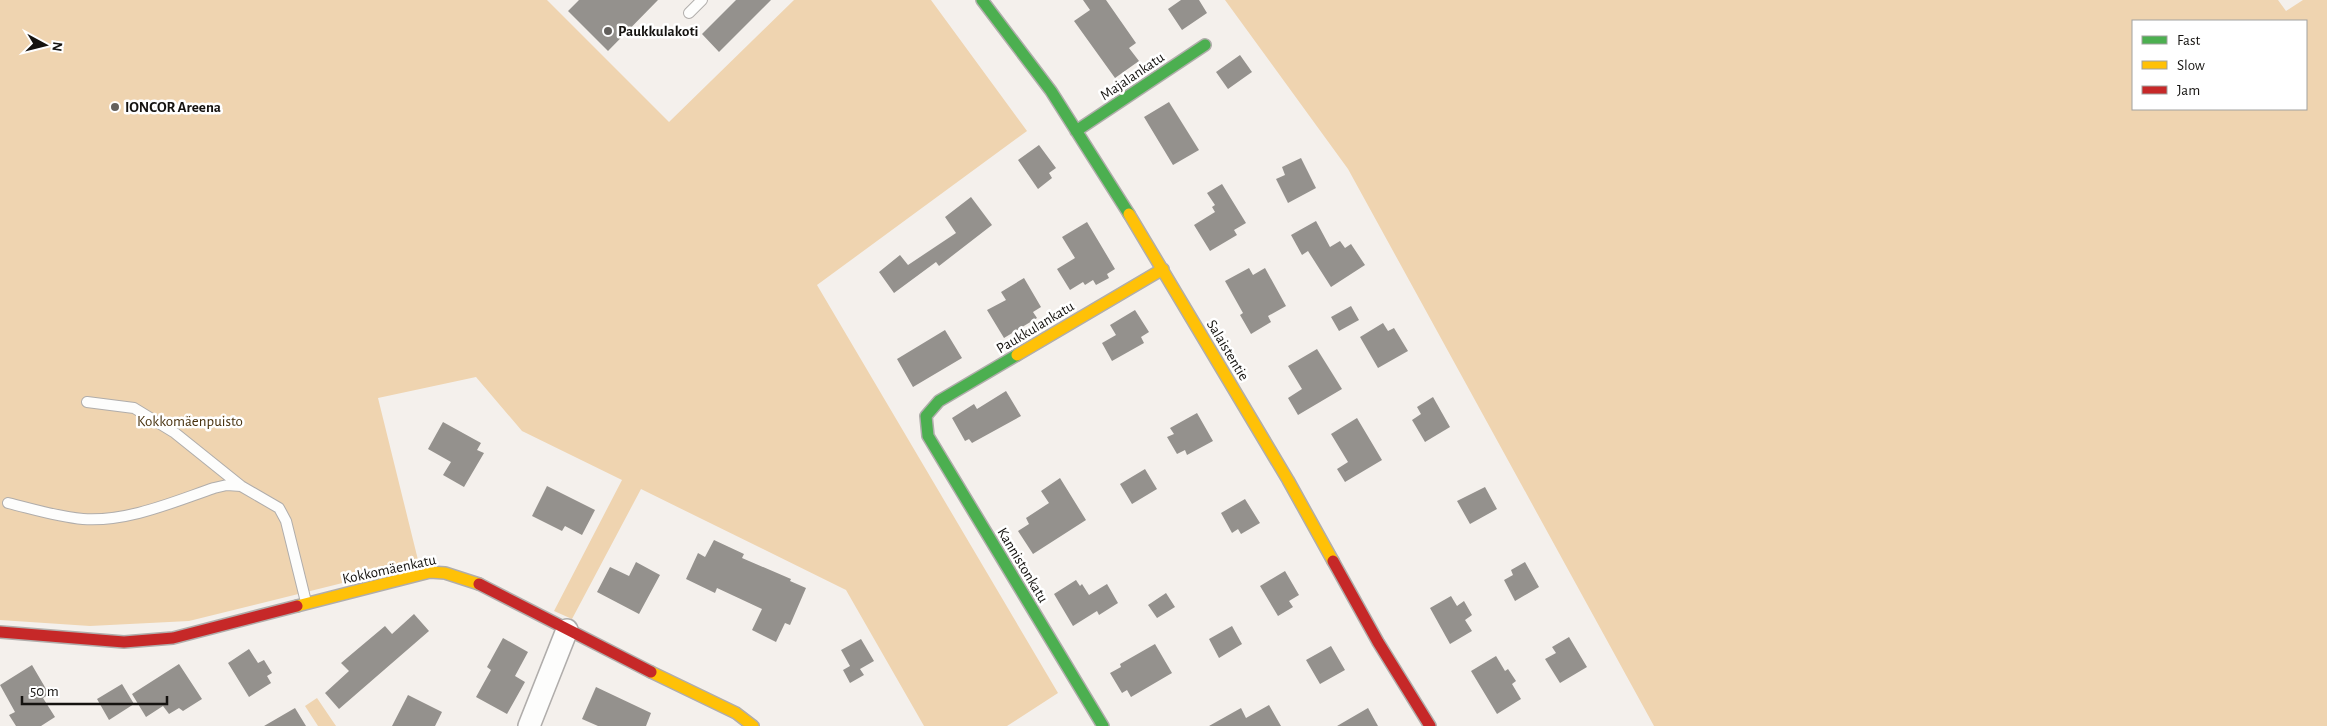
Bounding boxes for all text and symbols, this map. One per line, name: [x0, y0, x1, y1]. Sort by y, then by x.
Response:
north arrow: [20, 20, 70, 70]
legend: [2132, 20, 2307, 110]
place label: Paukkulakoti: [618, 24, 698, 39]
marker: Paukkulakoti: [602, 25, 614, 37]
text: Fast: [2177, 33, 2201, 48]
text: N: [49, 41, 64, 52]
street label: Majalankatu: [1098, 49, 1167, 103]
text: Slow: [2177, 58, 2205, 73]
text: Jam: [2177, 83, 2200, 98]
place label: IONCOR Areena: [125, 100, 221, 115]
marker: IONCOR Areena: [109, 101, 121, 113]
street label: Paukkulankatu: [994, 298, 1077, 356]
street label: Salaistentie: [1204, 317, 1252, 383]
park label: Kokkomäenpuisto: [137, 414, 243, 429]
street label: Kannistonkatu: [994, 525, 1051, 606]
street label: Kokkomäenkatu: [341, 552, 438, 587]
scale bar: [22, 674, 168, 706]
text: 50 m: [30, 684, 59, 699]

